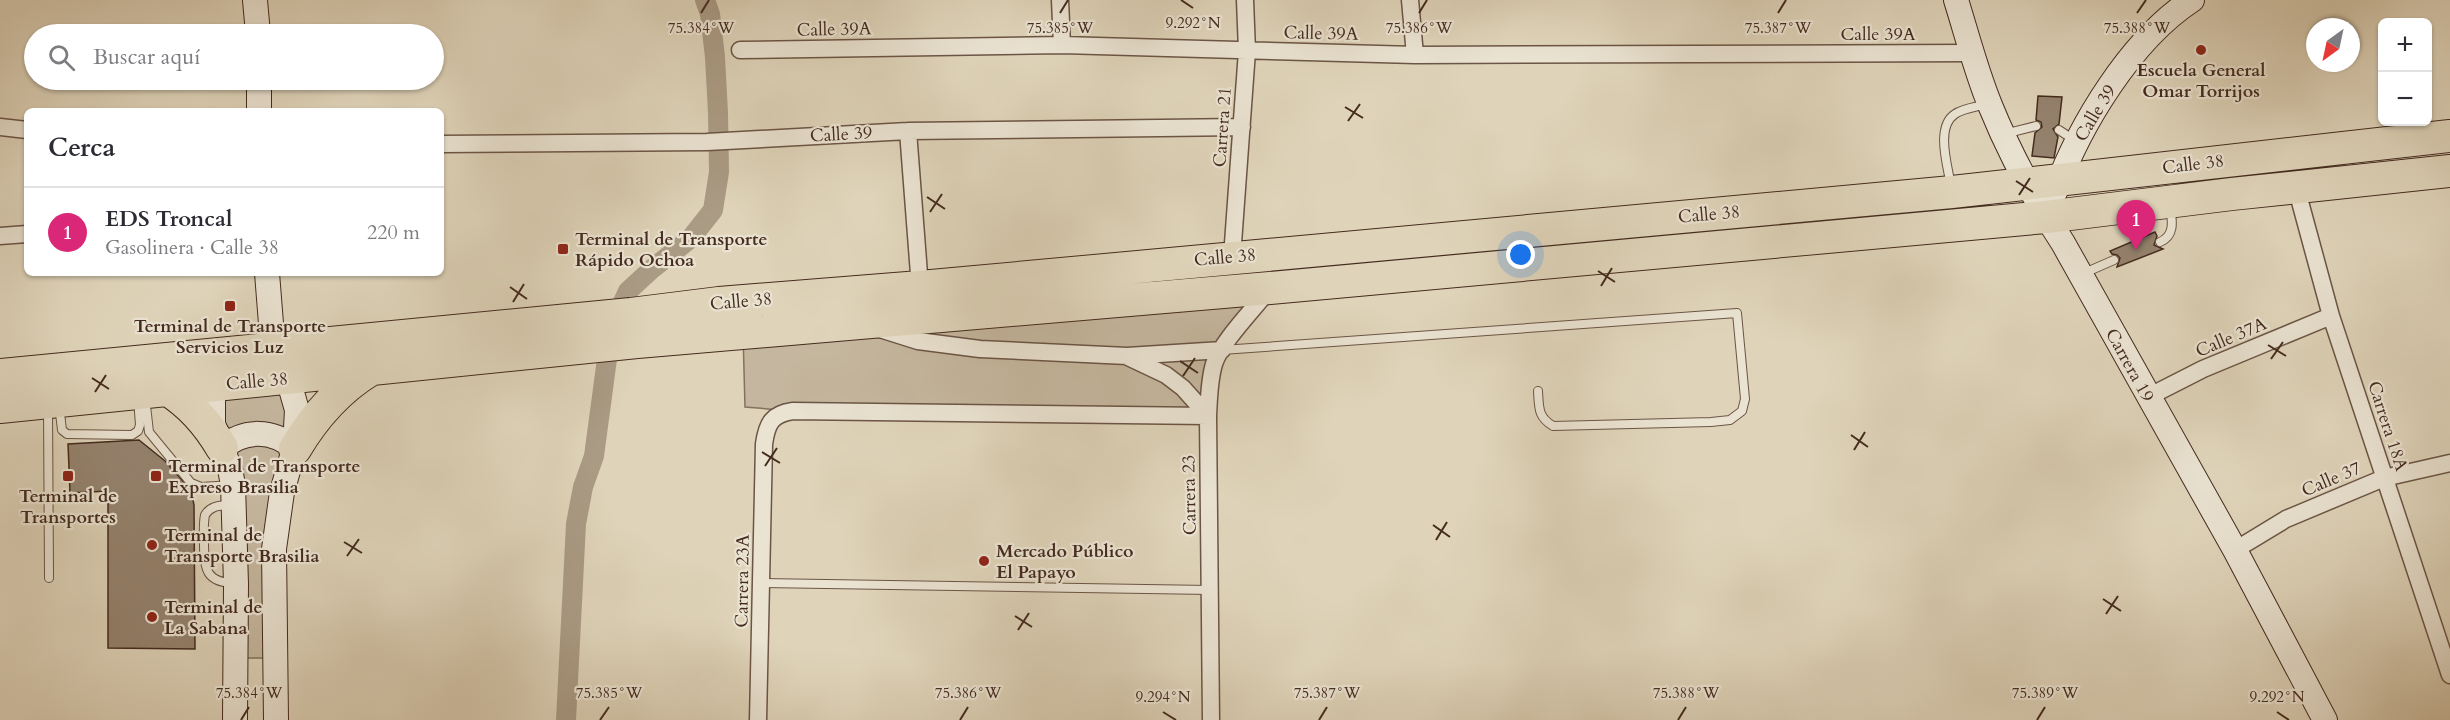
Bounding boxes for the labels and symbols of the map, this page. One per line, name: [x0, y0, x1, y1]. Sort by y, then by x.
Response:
text: 9.292°N: [1165, 13, 1221, 33]
street label: Calle 39A: [796, 16, 872, 43]
text: 75.384°W: [668, 18, 735, 38]
text: 75.385°W: [1027, 18, 1094, 38]
text: 75.386°W: [1386, 18, 1453, 38]
text: 75.387°W: [1745, 18, 1812, 38]
text: 75.388°W: [2104, 18, 2171, 38]
north arrow: [2306, 18, 2360, 72]
street label: Calle 39A: [1283, 20, 1359, 47]
street label: Calle 39A: [1841, 22, 1916, 47]
marker: Escuela General Omar Torrijos: [2194, 43, 2208, 57]
place label: Escuela General Omar Torrijos: [2136, 58, 2266, 104]
street label: Calle 39: [2069, 80, 2122, 146]
street label: Carrera 21: [1207, 86, 1238, 168]
street label: Calle 39: [809, 120, 873, 149]
street label: Calle 38: [2161, 148, 2225, 181]
street label: Calle 38: [1677, 199, 1741, 230]
pin: 1: [2116, 200, 2156, 250]
place label: Terminal de Transporte Rápido Ochoa: [575, 227, 767, 273]
your location: [1506, 240, 1535, 269]
marker: Terminal de Transporte Rápido Ochoa: [556, 242, 570, 256]
street label: Calle 38: [1193, 242, 1257, 273]
street label: Calle 38: [709, 286, 773, 317]
marker: Terminal de Transporte Servicios Luz: [223, 299, 237, 313]
street label: Calle 37A: [2192, 311, 2271, 364]
place label: Terminal de Transporte Servicios Luz: [134, 314, 326, 360]
street label: Carrera 19: [2099, 324, 2160, 406]
street label: Calle 38: [225, 366, 289, 397]
street label: Carrera 18A: [2361, 378, 2414, 475]
place label: Terminal de Transporte Expreso Brasilia: [168, 454, 360, 500]
street label: Carrera 23: [1176, 455, 1203, 535]
street label: Calle 37: [2298, 456, 2365, 503]
marker: Terminal de Transportes: [61, 469, 75, 483]
marker: Terminal de Transporte Expreso Brasilia: [149, 469, 163, 483]
place label: Terminal de Transportes: [19, 484, 117, 530]
place label: Terminal de Transporte Brasilia: [164, 523, 320, 569]
street label: Carrera 23A: [729, 534, 756, 628]
marker: Terminal de Transporte Brasilia: [145, 538, 159, 552]
place label: Mercado Público El Papayo: [996, 539, 1134, 585]
marker: Mercado Público El Papayo: [977, 554, 991, 568]
place label: Terminal de La Sabana: [164, 595, 262, 641]
marker: Terminal de La Sabana: [145, 610, 159, 624]
text: 75.384°W: [216, 683, 283, 703]
text: 75.385°W: [576, 683, 643, 703]
text: 75.386°W: [935, 683, 1002, 703]
text: 75.387°W: [1294, 683, 1361, 703]
text: 75.388°W: [1653, 683, 1720, 703]
text: 75.389°W: [2012, 683, 2079, 703]
text: 9.294°N: [1135, 687, 1191, 707]
text: 9.292°N: [2249, 687, 2305, 707]

